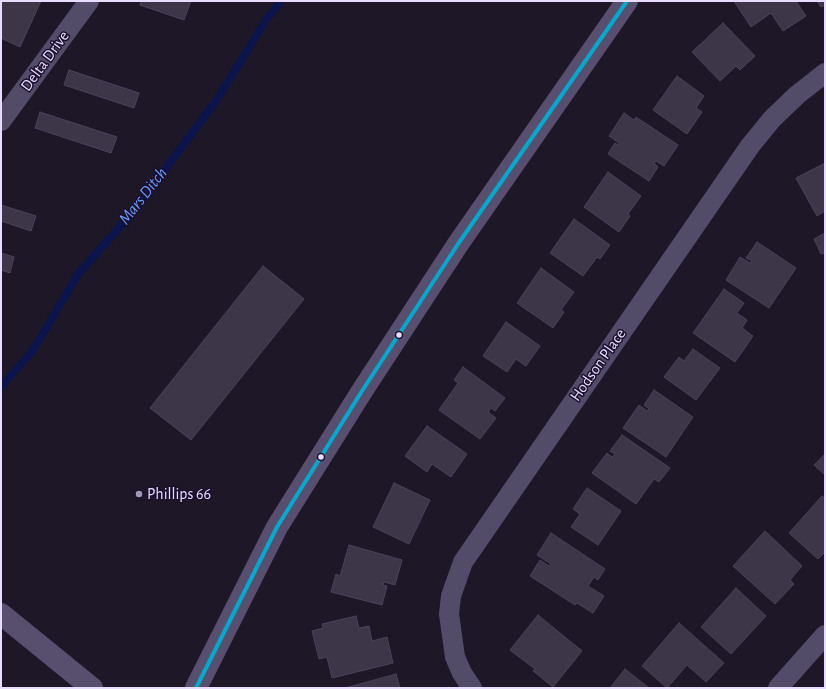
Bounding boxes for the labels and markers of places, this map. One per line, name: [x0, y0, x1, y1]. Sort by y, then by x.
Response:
unlabelled marker: [394, 330, 404, 340]
unlabelled marker: [316, 452, 326, 462]
place label: Phillips 66: [147, 484, 211, 504]
marker: Phillips 66: [134, 489, 144, 499]

